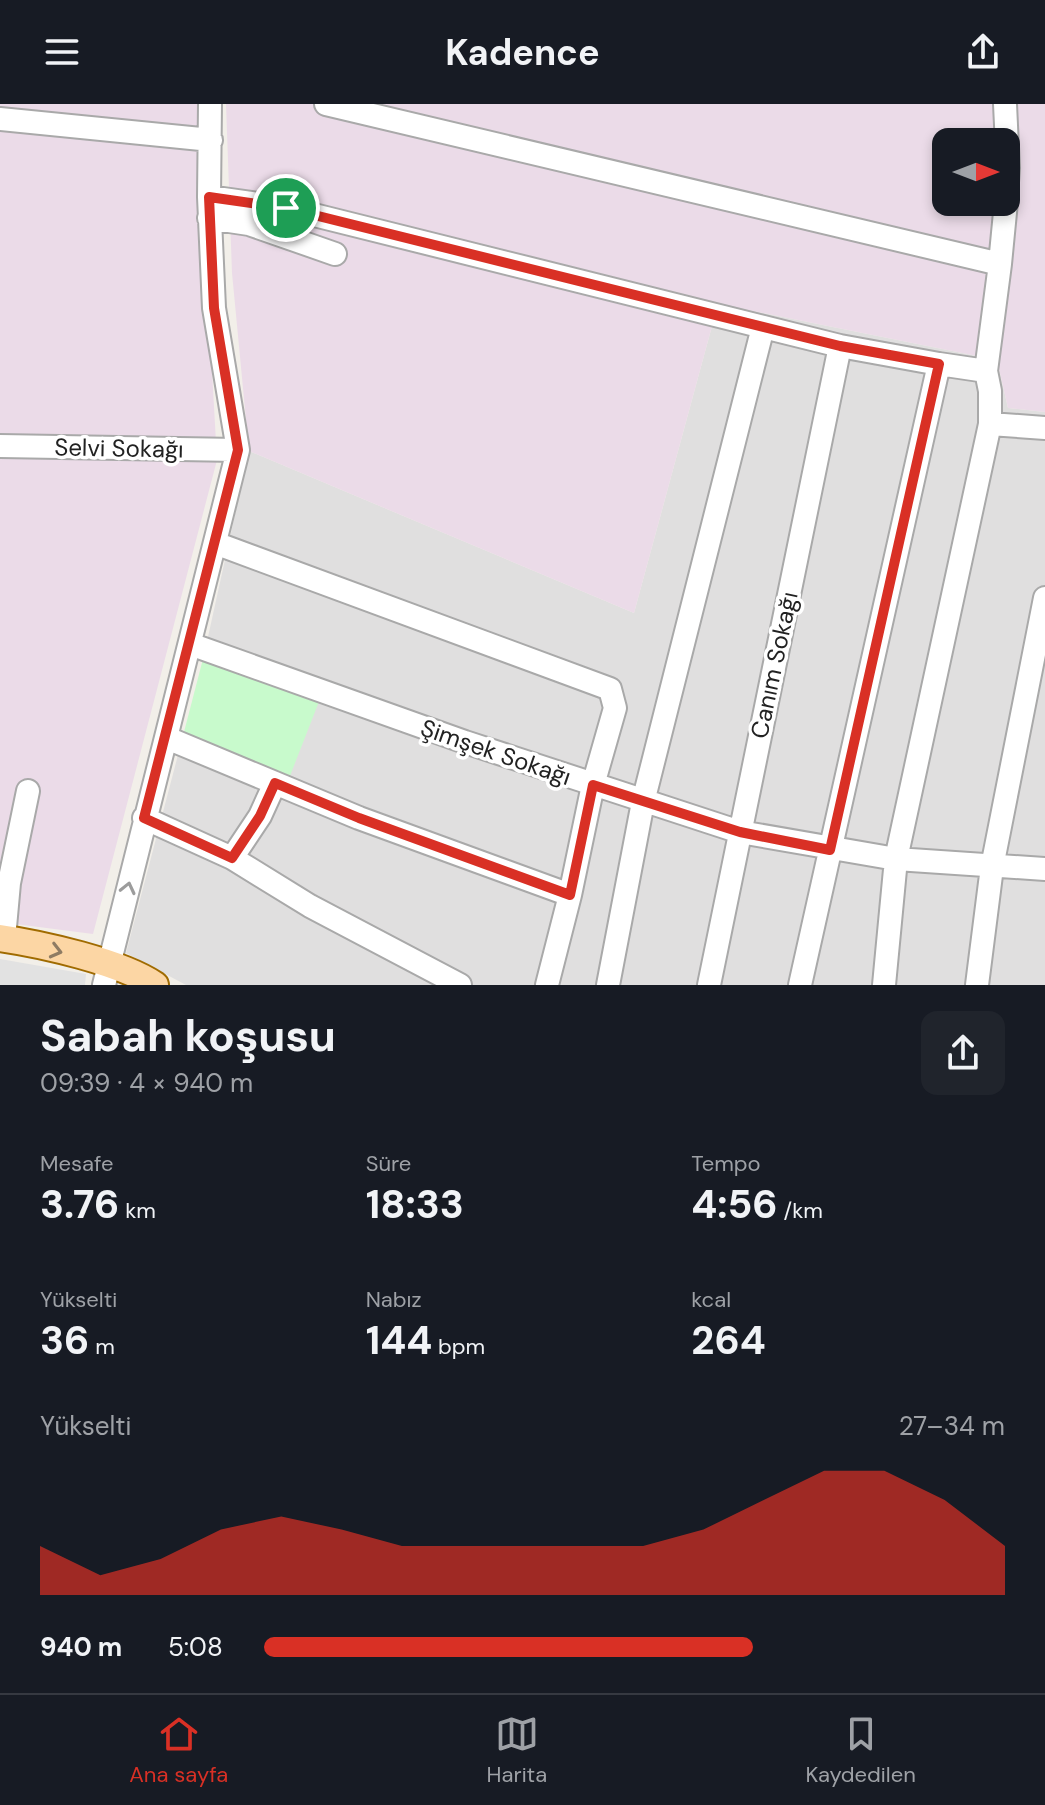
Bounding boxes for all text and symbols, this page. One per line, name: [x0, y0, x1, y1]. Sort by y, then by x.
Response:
text: Kadence: [445, 29, 600, 76]
icon: menu: [40, 30, 84, 74]
icon: share: [961, 30, 1005, 74]
north arrow: [932, 128, 1020, 216]
map controls: [932, 128, 1020, 216]
pin: [252, 174, 320, 242]
icon: arrive: [264, 186, 308, 230]
street label: Selvi Sokağı: [54, 431, 184, 465]
street label: Canım Sokağı: [743, 589, 805, 741]
street label: Şimşek Sokağı: [417, 712, 575, 792]
one-way arrow: [119, 882, 136, 896]
one-way arrow: [48, 941, 62, 958]
text: Sabah koşusu: [40, 1007, 336, 1065]
button: share: [921, 1011, 1005, 1095]
text: 09:39 · 4 × 940 m: [40, 1066, 253, 1100]
text: Mesafe: [40, 1149, 114, 1178]
text: Süre: [366, 1149, 411, 1178]
text: Tempo: [691, 1149, 761, 1178]
text: 3.76: [40, 1178, 119, 1230]
text: 18:33: [366, 1178, 464, 1230]
text: 4:56: [691, 1178, 778, 1230]
text: km: [119, 1196, 156, 1225]
text: /km: [778, 1196, 823, 1225]
text: Yükselti: [40, 1285, 117, 1314]
text: Nabız: [366, 1285, 422, 1314]
text: kcal: [691, 1285, 731, 1314]
text: 36: [40, 1314, 89, 1366]
text: 144: [366, 1314, 432, 1366]
text: 264: [691, 1314, 766, 1366]
text: m: [89, 1332, 115, 1361]
text: bpm: [432, 1332, 485, 1361]
text: Yükselti: [40, 1409, 131, 1443]
text: 27–34 m: [899, 1409, 1005, 1443]
text: 940 m: [40, 1630, 122, 1664]
text: 5:08: [168, 1630, 223, 1664]
tab: Ana sayfa: [129, 1712, 228, 1789]
tab: Harita: [487, 1712, 547, 1789]
tab: Kaydedilen: [806, 1712, 916, 1789]

